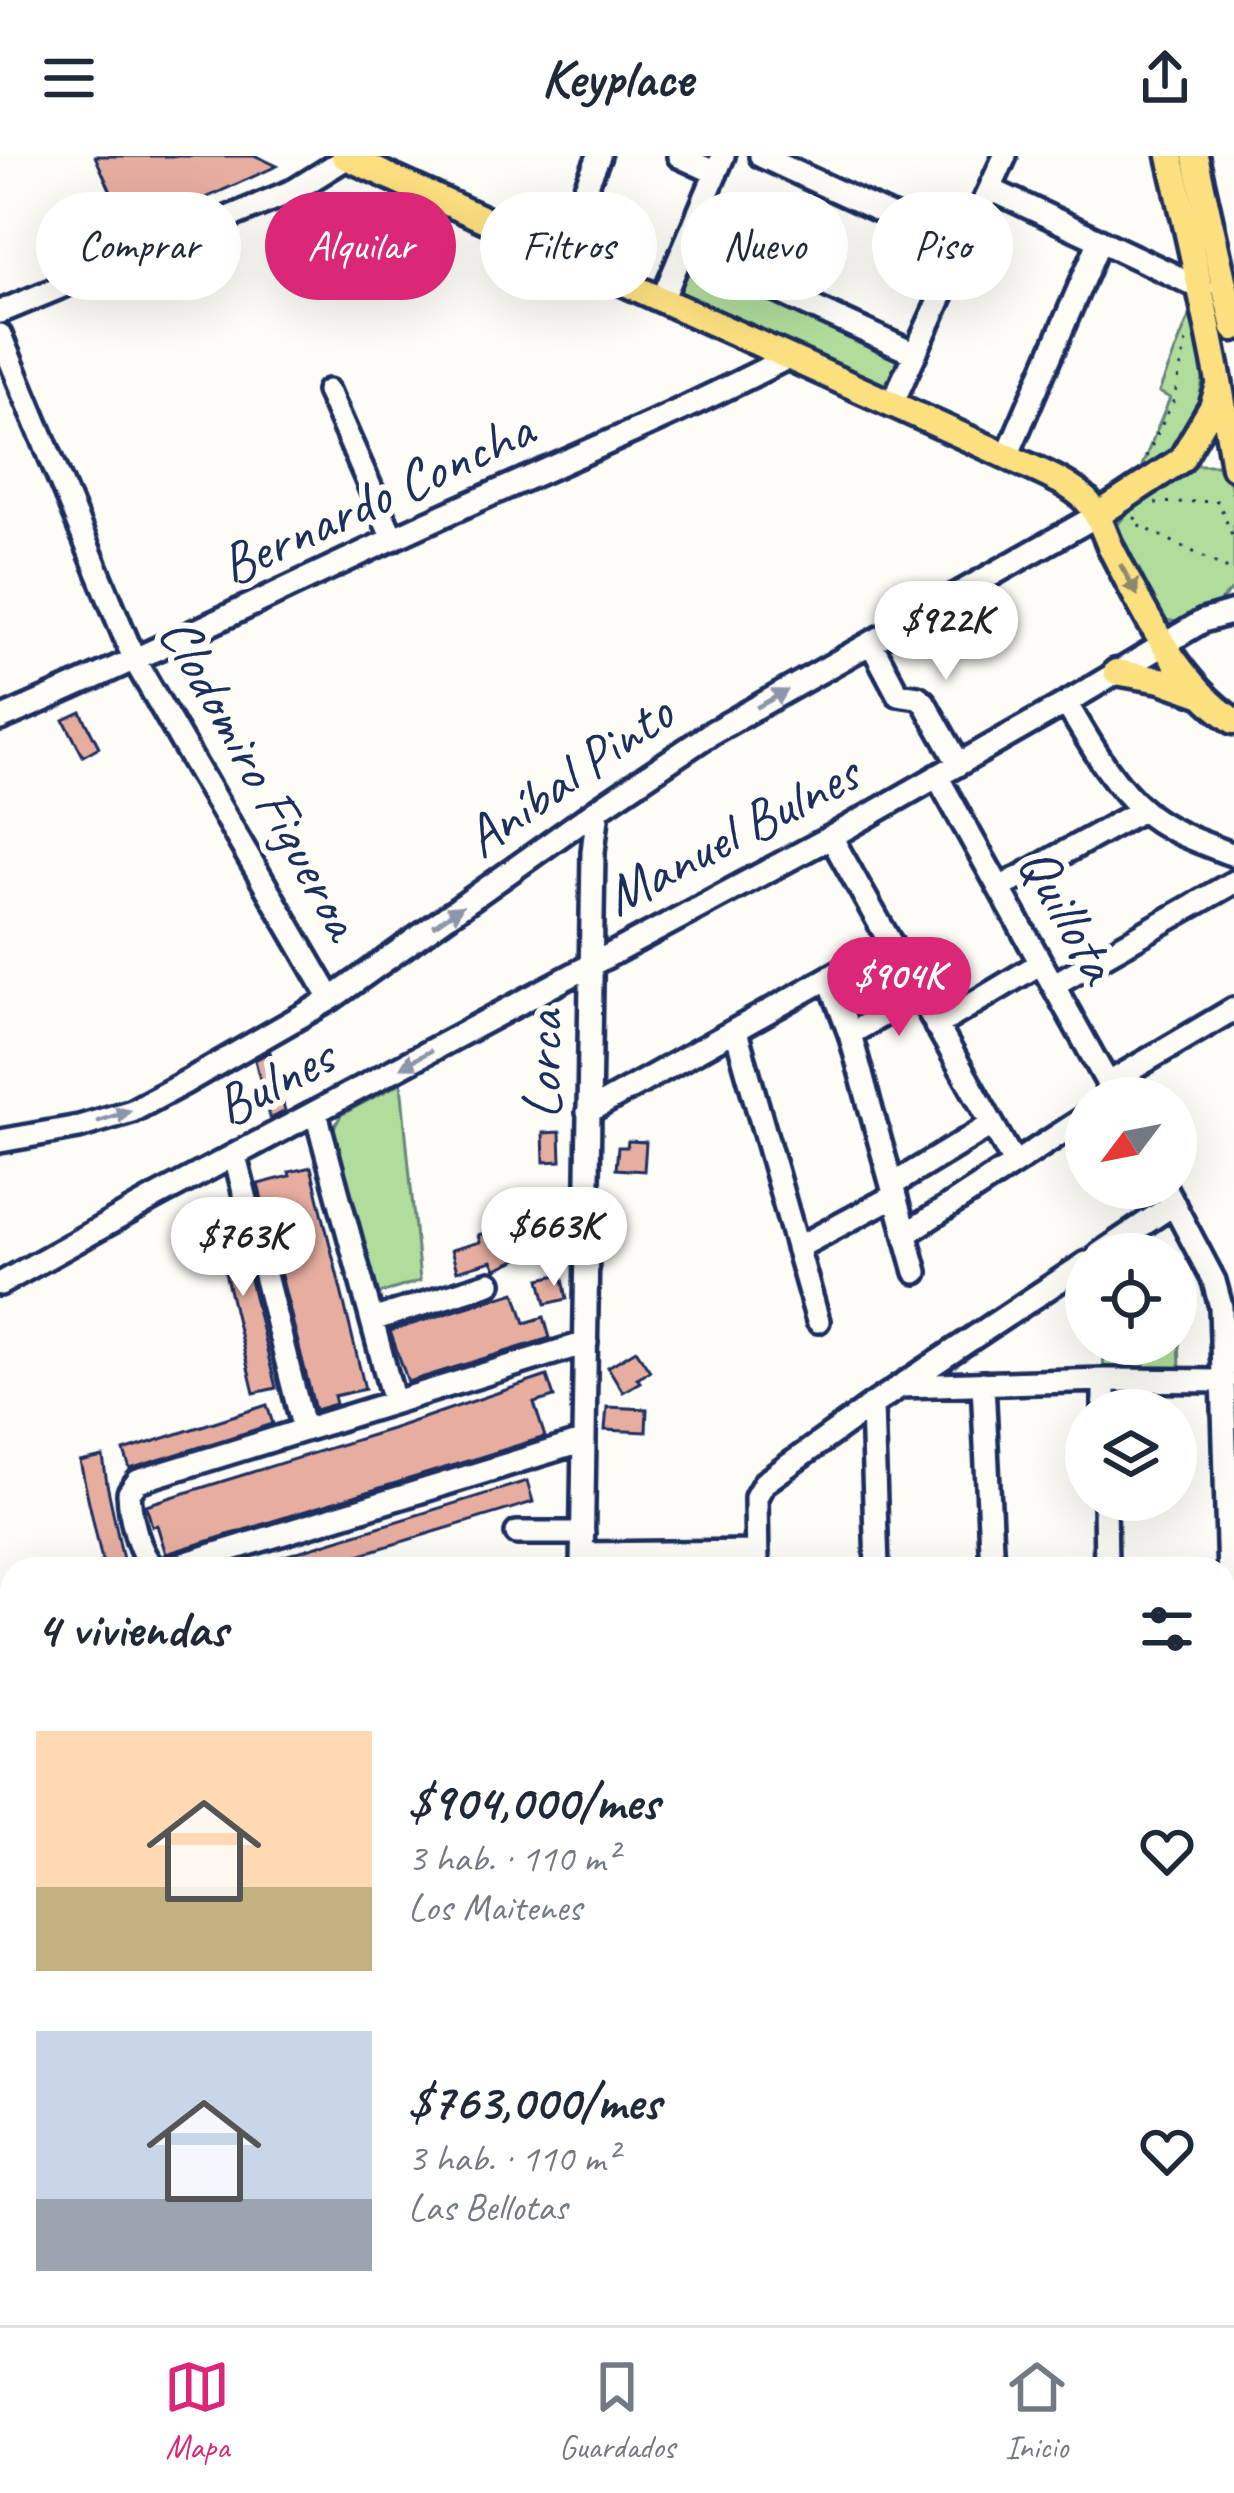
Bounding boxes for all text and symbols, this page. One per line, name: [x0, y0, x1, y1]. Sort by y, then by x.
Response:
text: Keyplace: [541, 44, 693, 112]
icon: menu: [36, 45, 102, 111]
icon: share: [1132, 45, 1198, 111]
chip: Comprar: [36, 192, 241, 300]
chip: Alquilar: [265, 192, 456, 300]
chip: Filtros: [480, 192, 657, 300]
chip: Nuevo: [681, 192, 848, 300]
chip: Piso: [872, 192, 1013, 300]
street label: Bernardo Concha: [208, 392, 547, 601]
one-way arrow: [1118, 563, 1139, 598]
pin: $922K: [862, 581, 1030, 683]
text: $922K: [901, 595, 991, 644]
street label: Clodomiro Figueroa: [143, 603, 381, 955]
street label: Aníbal Pinto: [450, 675, 689, 873]
one-way arrow: [755, 690, 788, 711]
street label: Manuel Bulnes: [591, 735, 875, 931]
street label: Quillota: [1003, 834, 1137, 998]
one-way arrow: [432, 905, 464, 929]
pin: $904K: [815, 937, 983, 1039]
text: $904K: [854, 951, 944, 1000]
street label: Lorca: [505, 1007, 579, 1120]
street label: Bulnes: [202, 1018, 350, 1142]
one-way arrow: [398, 1048, 433, 1069]
north arrow: [1065, 1077, 1197, 1209]
map controls: [1065, 1077, 1197, 1521]
one-way arrow: [96, 1106, 133, 1124]
pin: $663K: [470, 1187, 638, 1289]
pin: $763K: [159, 1197, 327, 1299]
text: $663K: [508, 1201, 600, 1250]
text: $763K: [198, 1211, 288, 1260]
button: locate: [1065, 1233, 1197, 1365]
button: layers: [1065, 1389, 1197, 1521]
icon: filters: [1134, 1596, 1200, 1662]
text: 4 viviendas: [36, 1597, 227, 1661]
text: $904,000/mes: [408, 1770, 659, 1834]
icon: home: [132, 1779, 276, 1923]
icon: heart: [1134, 1818, 1200, 1884]
text: 3 hab. · 110 m²: [408, 1834, 617, 1883]
text: Los Maitenes: [408, 1883, 581, 1932]
text: $763,000/mes: [408, 2070, 660, 2134]
icon: home: [132, 2079, 276, 2223]
icon: heart: [1134, 2118, 1200, 2184]
text: 3 hab. · 110 m²: [408, 2134, 617, 2183]
text: Las Bellotas: [408, 2183, 567, 2232]
tab: Mapa: [164, 2354, 230, 2468]
tab: Guardados: [559, 2354, 675, 2468]
tab: Inicio: [1004, 2354, 1070, 2468]

